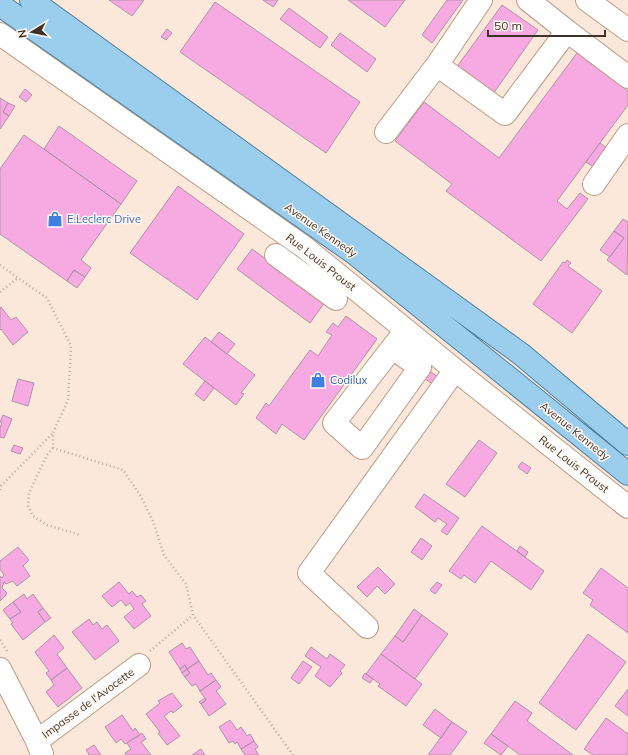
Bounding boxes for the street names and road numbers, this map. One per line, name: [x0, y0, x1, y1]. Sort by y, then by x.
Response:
street label: Avenue Kennedy: [282, 200, 360, 260]
street label: Rue Louis Proust: [283, 230, 359, 294]
street label: Avenue Kennedy: [537, 399, 613, 463]
street label: Rue Louis Proust: [536, 432, 612, 496]
street label: Impasse de l'Avocette: [39, 665, 137, 741]

